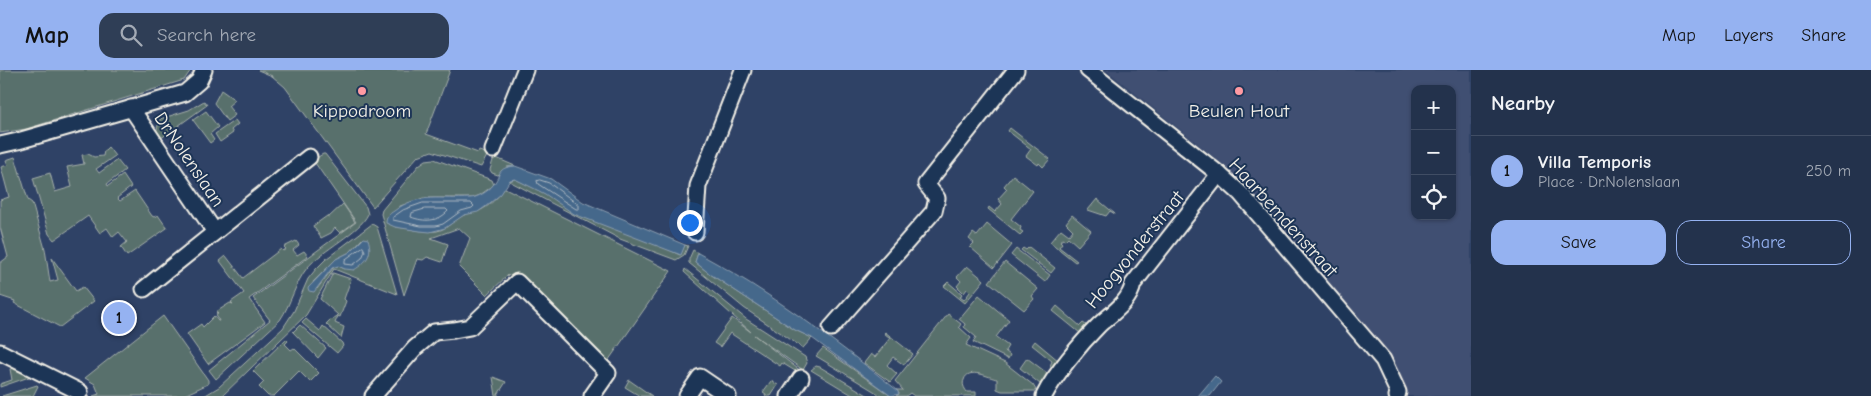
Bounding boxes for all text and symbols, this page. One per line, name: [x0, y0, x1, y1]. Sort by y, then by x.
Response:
search box: [99, 13, 449, 58]
text: Map: [25, 21, 69, 49]
icon: search: [117, 21, 145, 49]
text: Search here: [157, 24, 256, 46]
text: Map: [1662, 25, 1696, 46]
text: Layers: [1724, 25, 1773, 46]
text: Share: [1801, 25, 1846, 46]
marker: Kippodroom: [356, 85, 368, 97]
marker: Beulen Hout: [1233, 85, 1245, 97]
map controls: [1411, 85, 1456, 220]
button: +: [1411, 85, 1456, 130]
text: Nearby: [1491, 91, 1555, 115]
place label: Kippodroom: [313, 100, 411, 122]
place label: Beulen Hout: [1189, 100, 1290, 122]
street label: Dr.Nolenslaan: [149, 108, 229, 211]
button: −: [1411, 130, 1456, 175]
text: Villa Temporis: [1538, 151, 1651, 173]
street label: Haarbemdenstraat: [1224, 154, 1343, 282]
text: 1: [1504, 162, 1510, 180]
text: 250 m: [1806, 162, 1851, 180]
text: Place · Dr.Nolenslaan: [1538, 173, 1680, 191]
button: locate: [1411, 175, 1456, 220]
street label: Hoogvonderstraat: [1081, 186, 1189, 313]
your location: [677, 210, 703, 236]
button: Save: [1491, 220, 1666, 265]
button: Share: [1676, 220, 1851, 265]
pin: 1: [103, 299, 135, 337]

